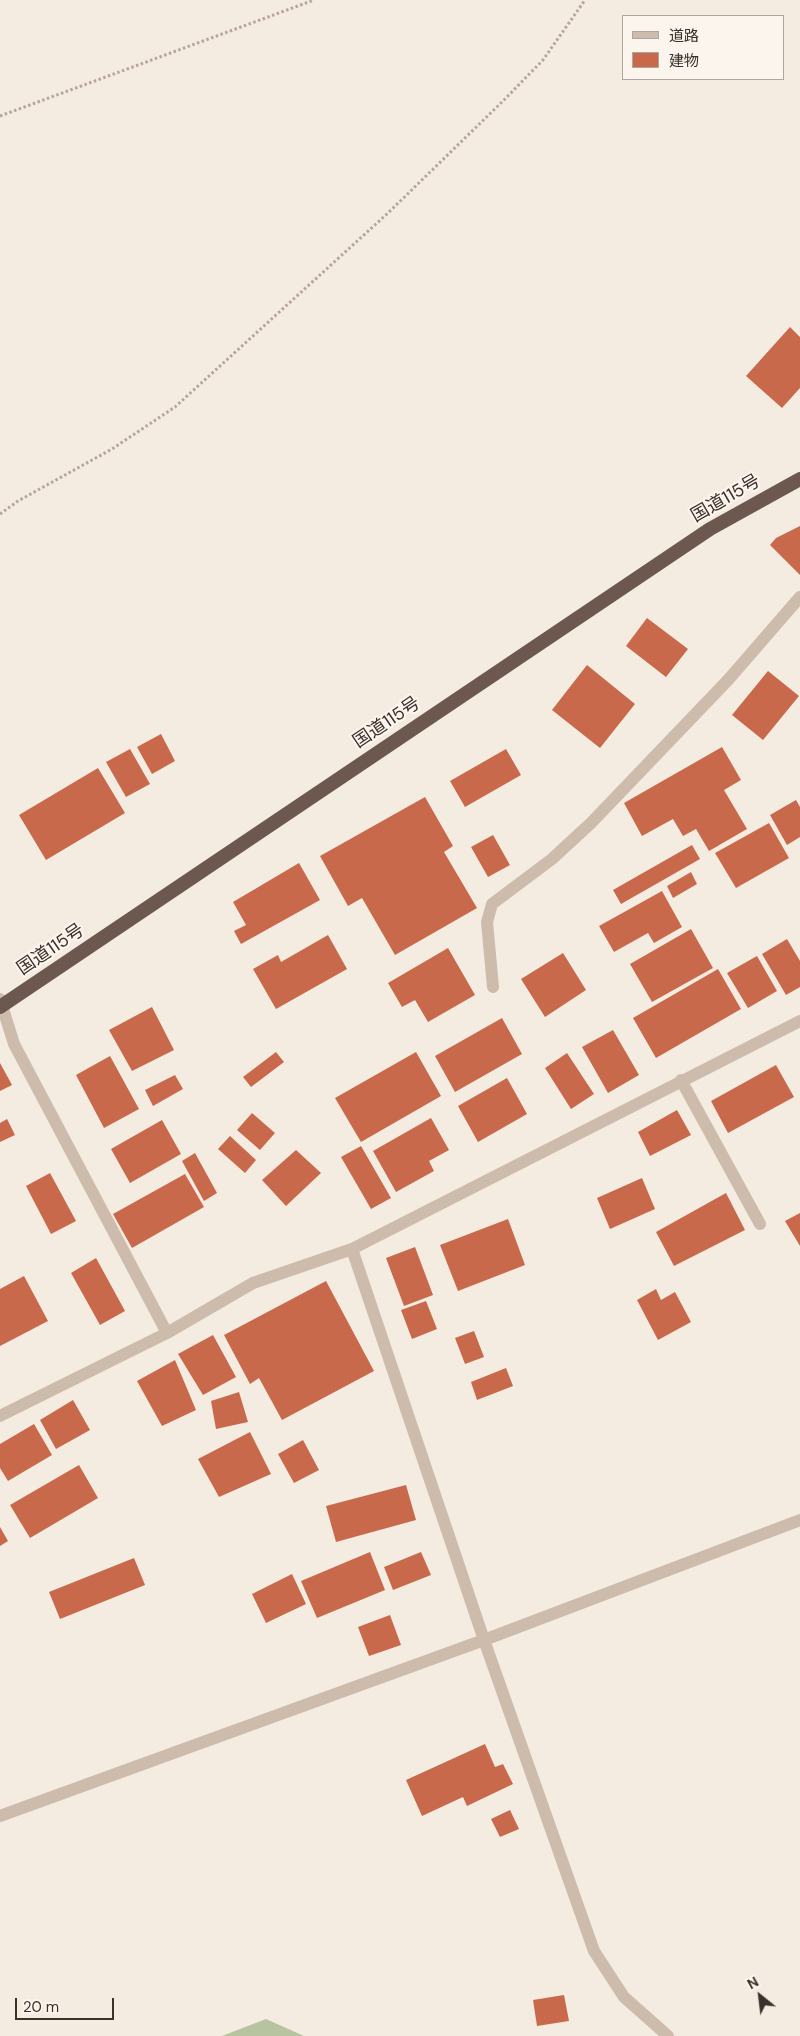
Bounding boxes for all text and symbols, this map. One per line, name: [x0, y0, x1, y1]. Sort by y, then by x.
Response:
legend: [622, 15, 785, 80]
text: 道路: [669, 26, 699, 46]
text: 建物: [669, 51, 699, 71]
street label: 国道115号: [688, 471, 764, 527]
street label: 国道115号: [349, 693, 425, 753]
street label: 国道115号: [13, 920, 89, 980]
north arrow: [735, 1971, 785, 2021]
text: N: [744, 1973, 762, 1993]
scale bar: [18, 1988, 116, 2020]
text: 20 m: [23, 1997, 59, 2017]

